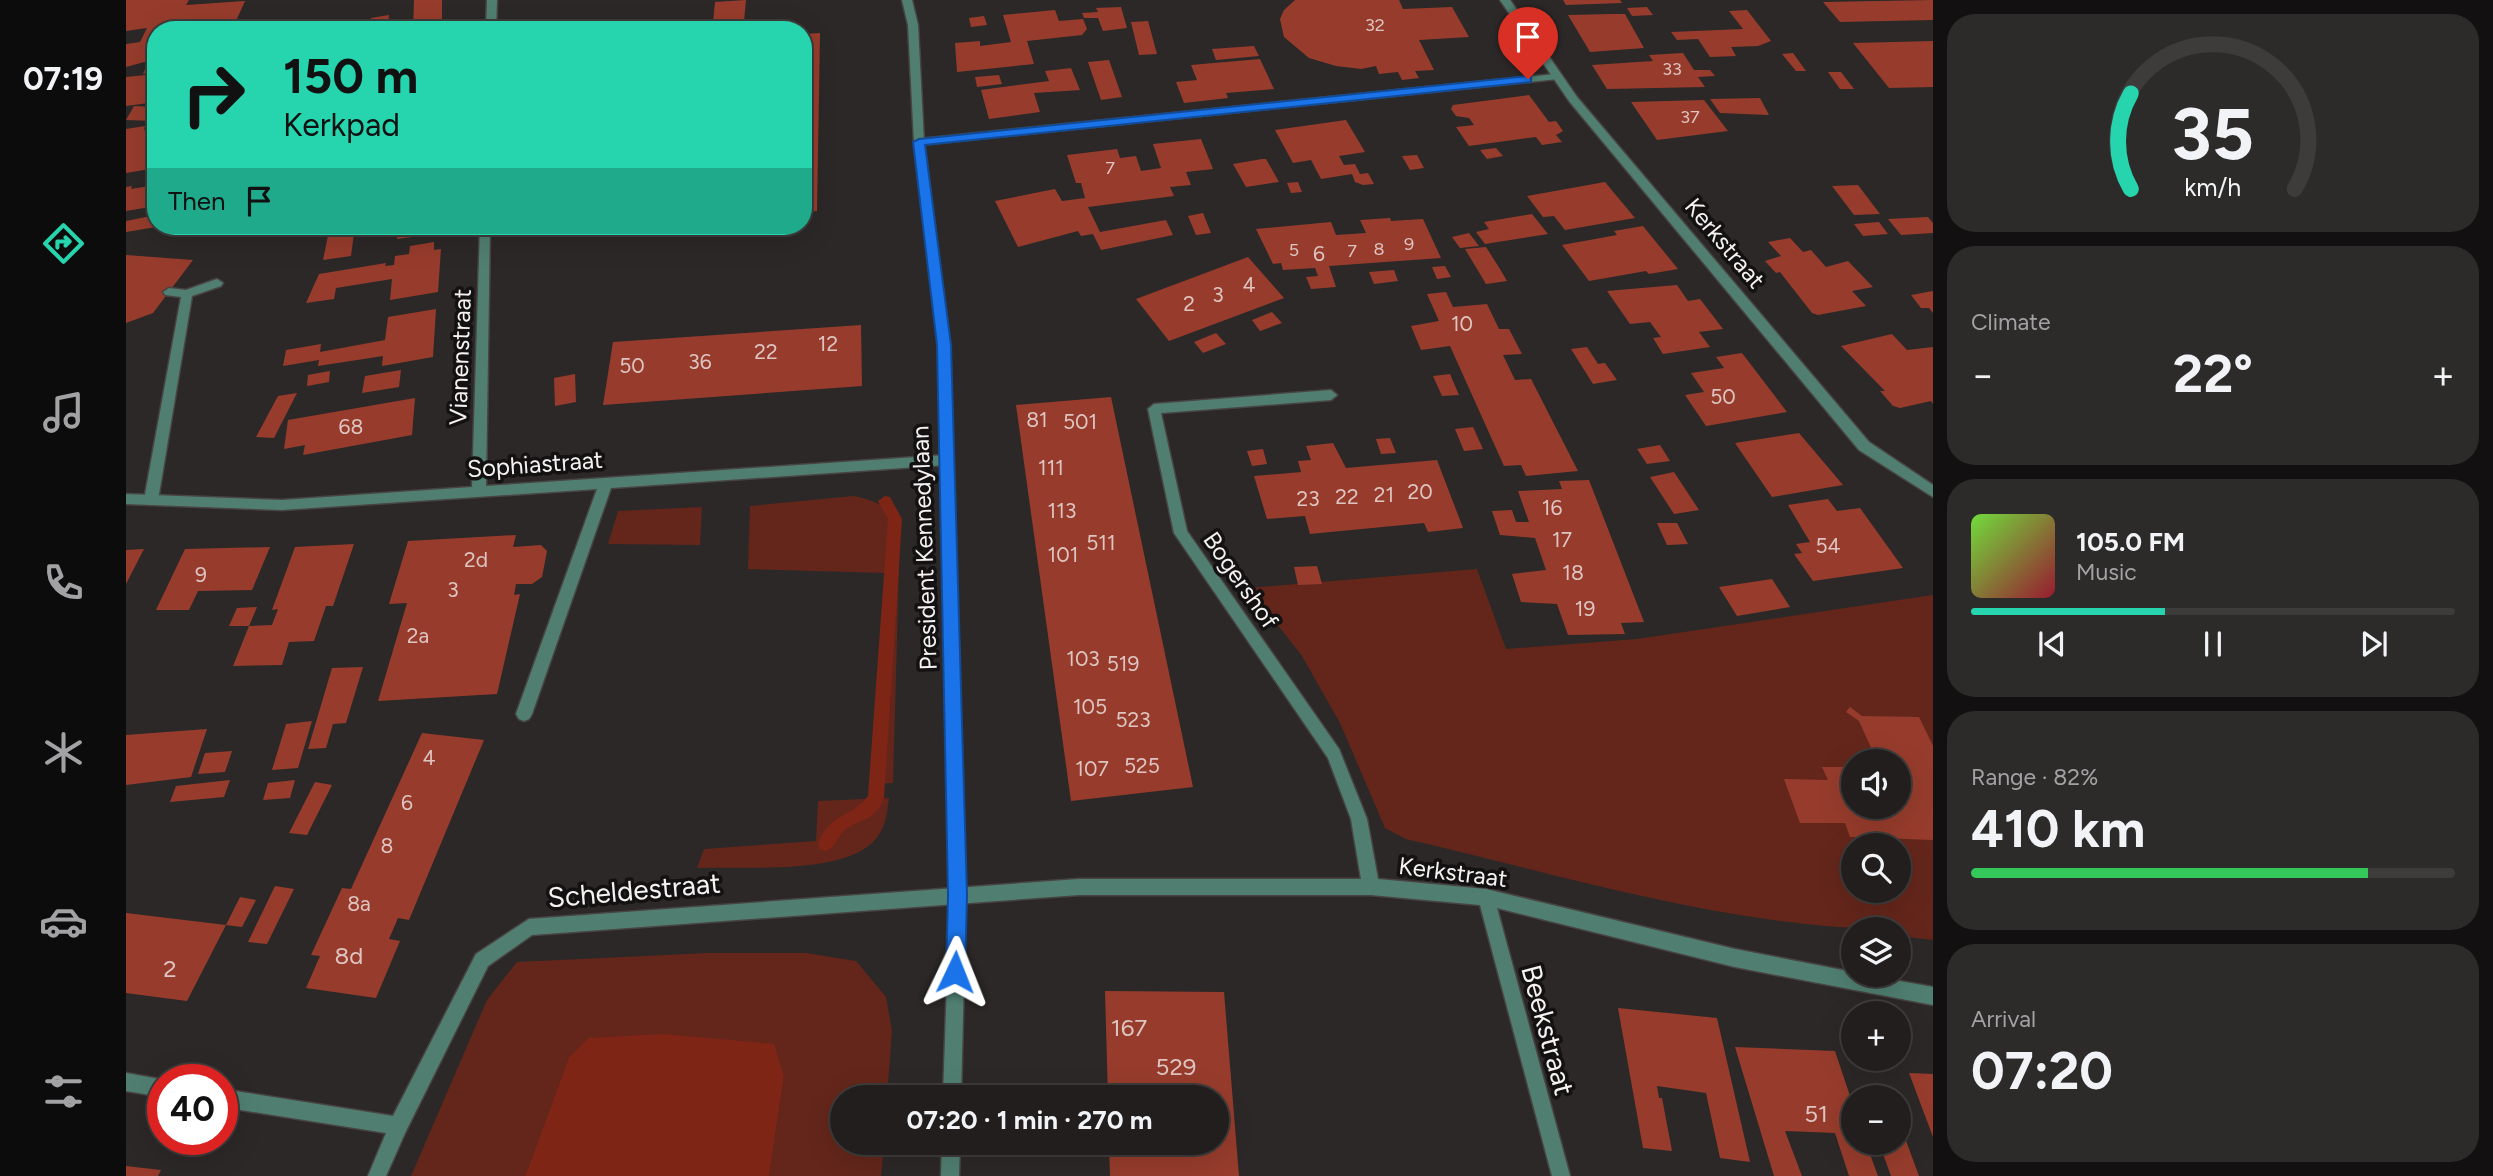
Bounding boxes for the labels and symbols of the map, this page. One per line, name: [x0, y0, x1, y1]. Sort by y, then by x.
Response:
pin: [1498, 7, 1558, 79]
house number: 32: [1365, 14, 1385, 36]
house number: 33: [1662, 58, 1682, 80]
house number: 37: [1680, 106, 1700, 128]
house number: 7: [1105, 157, 1115, 179]
street label: Kerkstraat: [1679, 192, 1771, 294]
house number: 9: [1404, 233, 1414, 255]
house number: 8: [1373, 238, 1385, 260]
house number: 5: [1289, 239, 1299, 261]
house number: 7: [1347, 240, 1357, 262]
house number: 6: [1313, 241, 1325, 266]
house number: 4: [1242, 272, 1256, 297]
house number: 3: [1212, 282, 1224, 307]
street label: Vianenstraat: [443, 288, 477, 426]
house number: 2: [1183, 291, 1195, 316]
house number: 10: [1451, 311, 1473, 336]
house number: 12: [818, 331, 838, 356]
house number: 22: [754, 339, 778, 364]
house number: 36: [688, 349, 712, 374]
house number: 50: [619, 353, 645, 378]
house number: 50: [1710, 384, 1736, 409]
house number: 81: [1026, 407, 1048, 432]
house number: 501: [1063, 409, 1097, 434]
house number: 68: [339, 414, 363, 439]
street label: President Kennedylaan: [905, 425, 943, 671]
street label: Sophiastraat: [466, 445, 604, 483]
house number: 111: [1038, 455, 1064, 480]
house number: 20: [1407, 479, 1433, 504]
house number: 21: [1374, 482, 1394, 507]
house number: 22: [1335, 484, 1359, 509]
house number: 23: [1296, 486, 1320, 511]
house number: 16: [1542, 495, 1562, 520]
house number: 113: [1048, 498, 1076, 523]
street label: Bogershof: [1197, 526, 1285, 634]
house number: 17: [1552, 527, 1572, 552]
house number: 511: [1086, 530, 1116, 555]
house number: 54: [1815, 533, 1841, 558]
house number: 101: [1048, 542, 1078, 567]
house number: 2d: [464, 547, 488, 572]
house number: 18: [1562, 560, 1584, 585]
house number: 9: [195, 562, 207, 587]
house number: 3: [447, 577, 459, 602]
house number: 19: [1575, 596, 1595, 621]
house number: 2a: [407, 623, 429, 648]
house number: 103: [1066, 646, 1100, 671]
house number: 519: [1107, 651, 1139, 676]
house number: 105: [1073, 694, 1107, 719]
house number: 523: [1115, 707, 1151, 732]
house number: 4: [422, 745, 436, 770]
house number: 525: [1124, 753, 1160, 778]
house number: 107: [1075, 756, 1109, 781]
house number: 6: [401, 790, 413, 815]
house number: 8: [381, 833, 393, 858]
street label: Kerkstraat: [1397, 851, 1509, 893]
street label: Scheldestraat: [546, 866, 722, 914]
house number: 8a: [347, 891, 371, 916]
position arrow: [918, 935, 992, 1009]
house number: 8d: [335, 941, 363, 970]
house number: 2: [163, 954, 177, 983]
street label: Beekstraat: [1514, 961, 1582, 1099]
house number: 167: [1111, 1013, 1147, 1042]
house number: 529: [1156, 1052, 1196, 1081]
speed limit sign: 40: [147, 1064, 238, 1155]
house number: 51: [1804, 1099, 1828, 1128]

